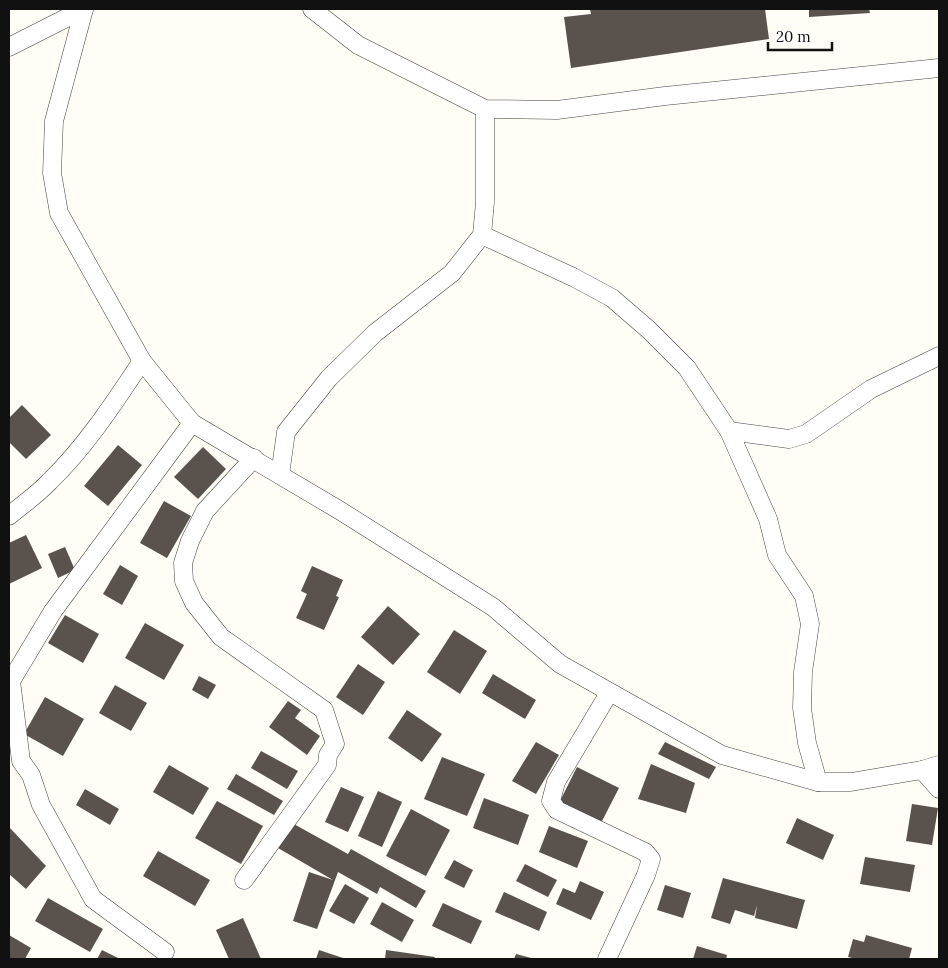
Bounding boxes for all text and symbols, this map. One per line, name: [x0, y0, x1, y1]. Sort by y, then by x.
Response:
scale bar: [768, 20, 832, 52]
text: 20 m: [776, 27, 811, 46]

